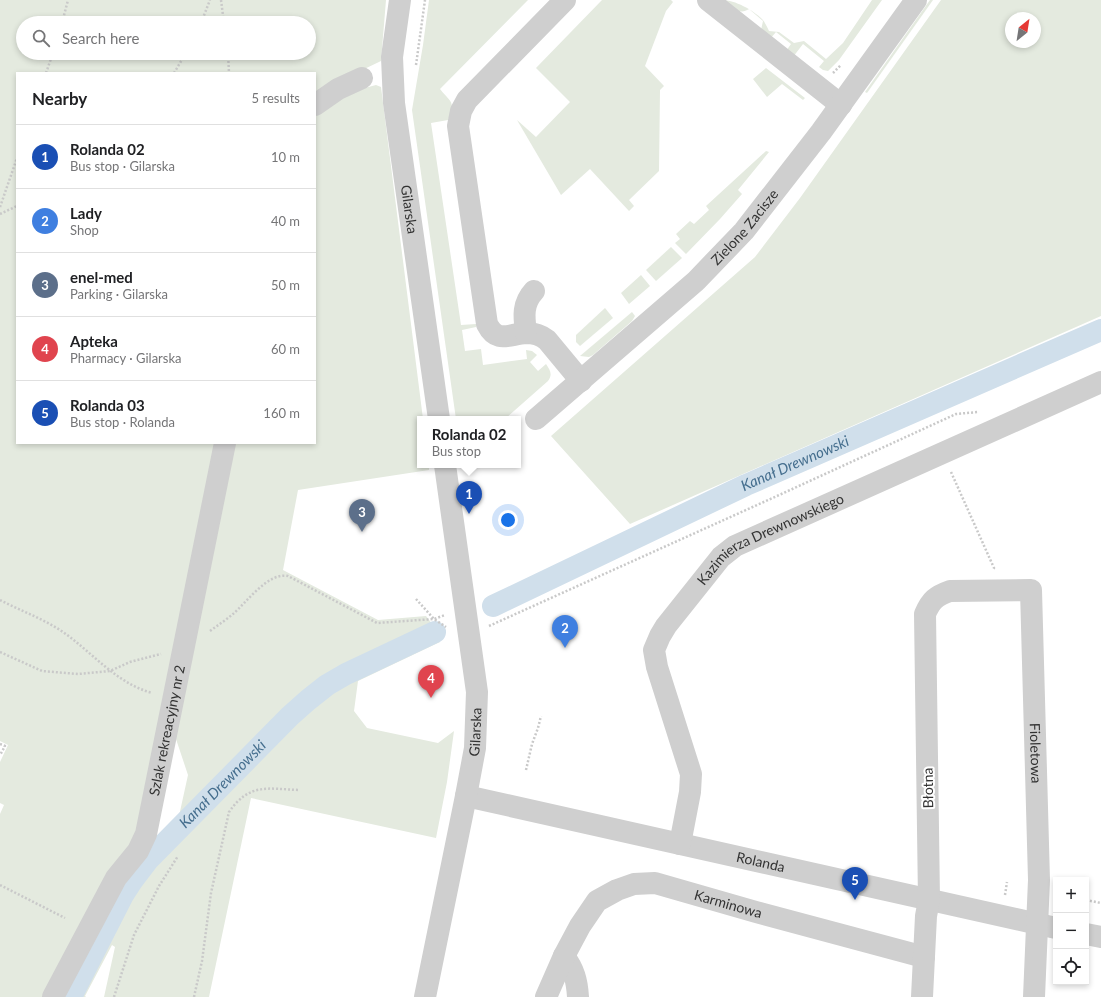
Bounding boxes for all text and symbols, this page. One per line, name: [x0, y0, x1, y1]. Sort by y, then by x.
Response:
north arrow: [1005, 12, 1041, 48]
search box: [16, 16, 316, 60]
icon: search: [30, 27, 52, 49]
text: Search here: [62, 29, 139, 47]
text: Nearby: [32, 88, 87, 109]
text: 5 results: [252, 90, 300, 106]
text: Rolanda 02: [70, 140, 145, 158]
text: 1: [41, 149, 49, 165]
text: 10 m: [271, 149, 300, 165]
text: Bus stop · Gilarska: [70, 158, 175, 174]
street label: Gilarska: [398, 184, 422, 235]
street label: Zielone Zacisze: [707, 186, 781, 268]
text: Lady: [70, 204, 102, 222]
text: 2: [41, 213, 49, 229]
text: 40 m: [271, 213, 300, 229]
text: Shop: [70, 222, 99, 238]
text: enel-med: [70, 268, 133, 286]
text: 3: [41, 277, 49, 293]
text: 50 m: [271, 277, 300, 293]
text: Parking · Gilarska: [70, 286, 168, 302]
text: Apteka: [70, 332, 118, 350]
text: 4: [41, 341, 49, 357]
text: 60 m: [271, 341, 300, 357]
text: Pharmacy · Gilarska: [70, 350, 181, 366]
text: Rolanda 03: [70, 396, 145, 414]
text: 5: [41, 405, 49, 421]
text: 160 m: [263, 405, 300, 421]
text: Bus stop · Rolanda: [70, 414, 175, 430]
popup: [417, 416, 521, 468]
text: Rolanda 02: [432, 425, 506, 443]
water label: Kanał Drewnowski: [738, 431, 852, 494]
text: Bus stop: [432, 443, 481, 459]
pin: 1: [456, 481, 482, 514]
street label: Kazimierza Drewnowskiego: [693, 489, 846, 588]
pin: 3: [349, 499, 375, 532]
your location: [498, 510, 518, 530]
pin: 2: [552, 615, 578, 648]
street label: Szlak rekreacyjny nr 2: [145, 663, 188, 797]
pin: 4: [418, 665, 444, 698]
street label: Gilarska: [465, 707, 484, 758]
street label: Fioletowa: [1027, 723, 1045, 784]
water label: Kanał Drewnowski: [175, 735, 270, 831]
street label: Błotna: [919, 767, 936, 809]
street label: Rolanda: [735, 848, 787, 875]
pin: 5: [842, 867, 868, 900]
map controls: [1053, 877, 1089, 985]
button: +: [1053, 877, 1089, 913]
street label: Karminowa: [692, 886, 764, 921]
button: −: [1053, 913, 1089, 949]
button: locate: [1053, 949, 1089, 985]

